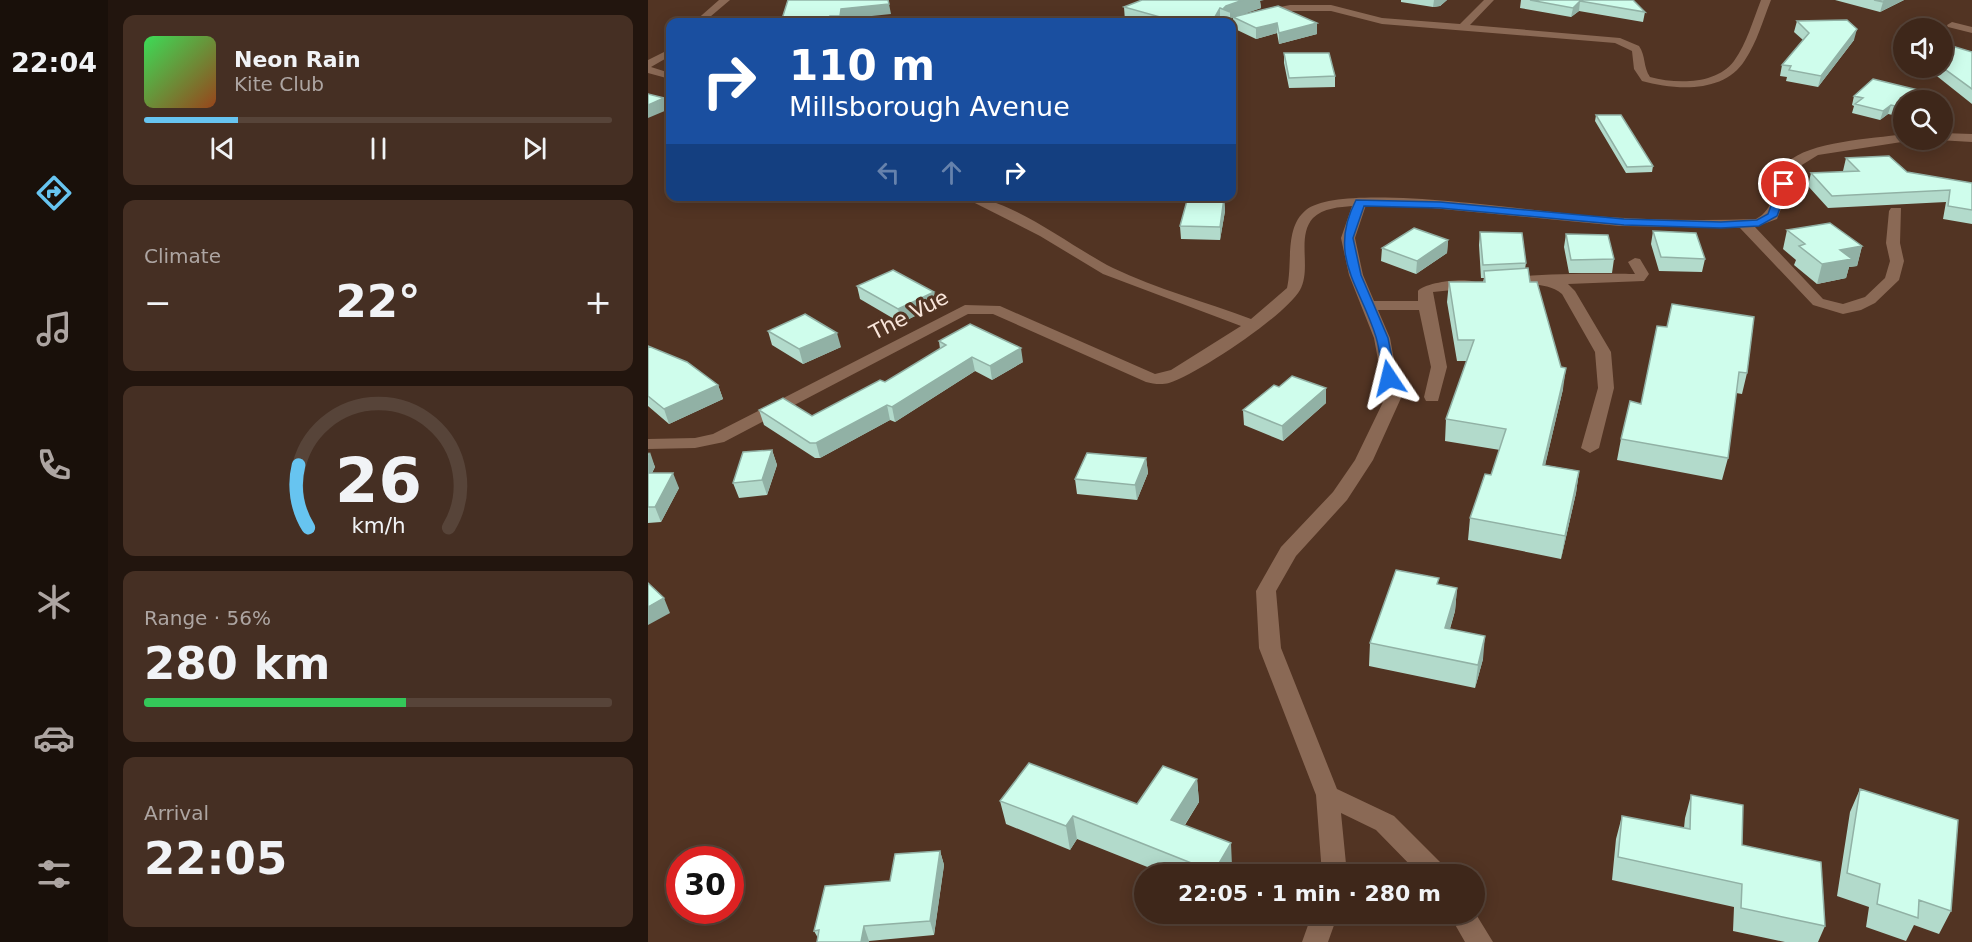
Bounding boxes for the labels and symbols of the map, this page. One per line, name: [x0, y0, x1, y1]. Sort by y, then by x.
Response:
pin: [1758, 158, 1809, 209]
street label: The Vue: [865, 285, 952, 345]
position arrow: [1357, 346, 1421, 410]
speed limit sign: 30: [666, 846, 744, 924]

